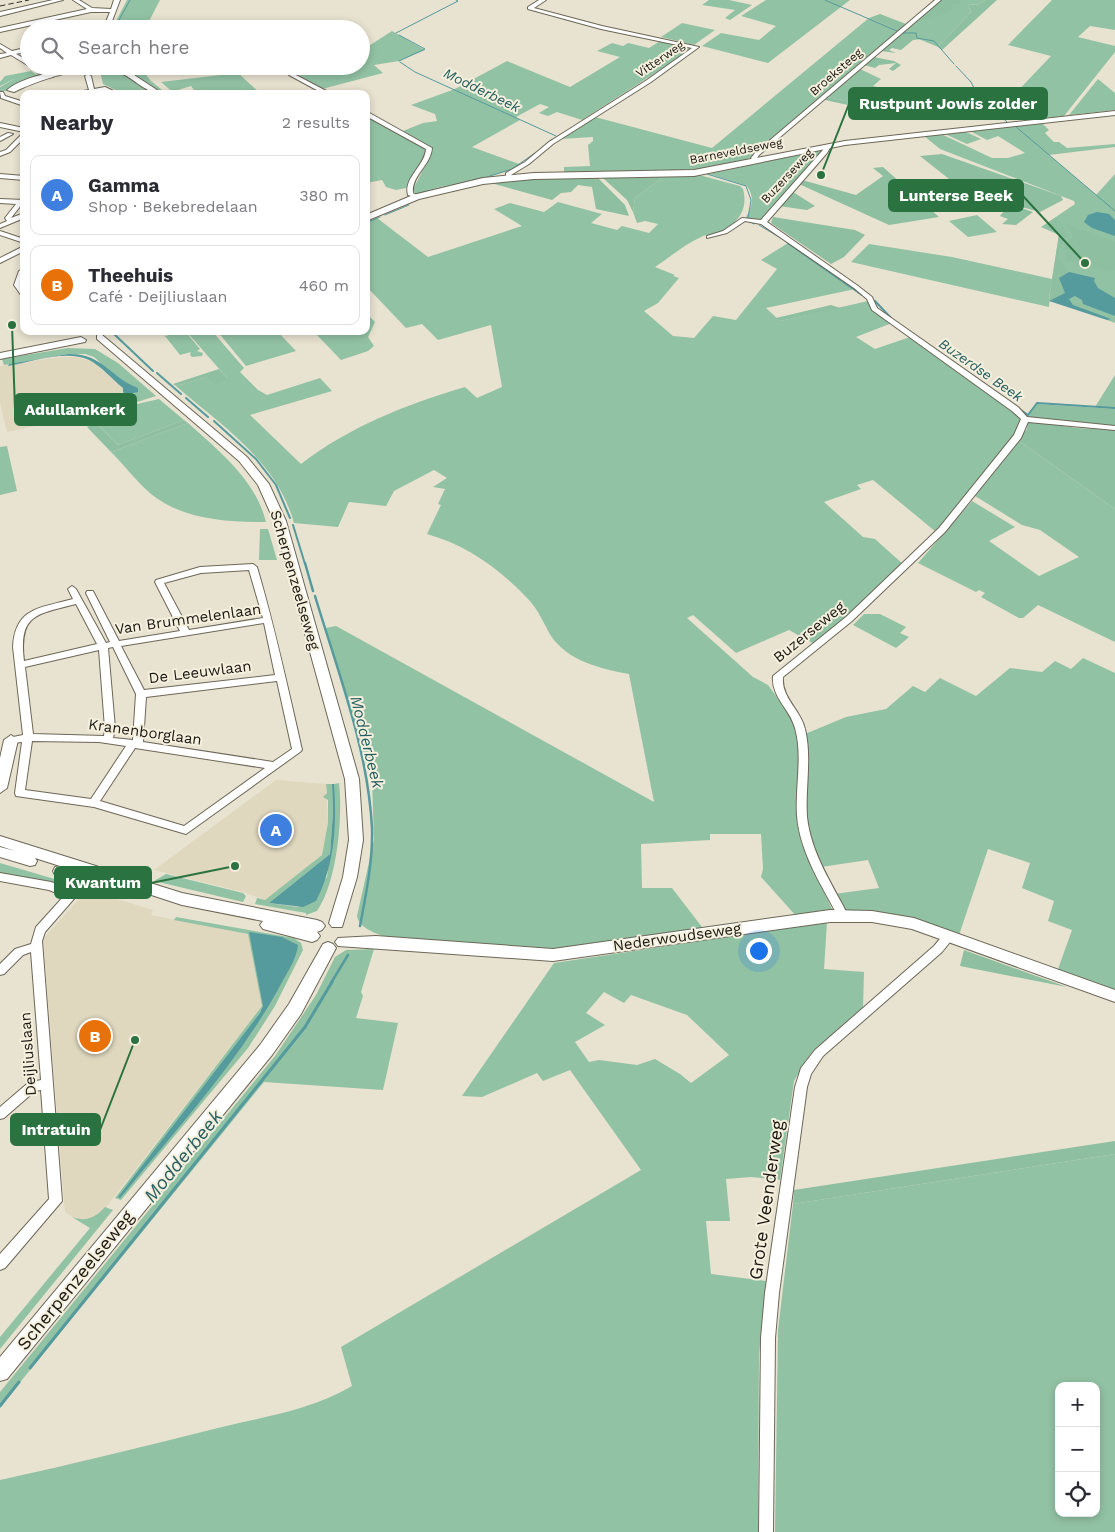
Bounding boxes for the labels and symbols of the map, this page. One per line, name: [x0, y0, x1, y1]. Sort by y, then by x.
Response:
street label: Vitterweg: [633, 37, 687, 80]
street label: Broeksteeg: [807, 45, 866, 99]
water label: Modderbeek: [441, 65, 523, 116]
callout: Rustpunt Jowis zolder: [849, 88, 1047, 119]
text: Rustpunt Jowis zolder: [859, 94, 1037, 113]
street label: Barneveldseweg: [688, 135, 784, 167]
street label: Buzerseweg: [758, 145, 816, 206]
callout: Lunterse Beek: [889, 180, 1023, 211]
text: Lunterse Beek: [899, 186, 1013, 205]
water label: Buzerdse Beek: [936, 335, 1026, 405]
callout: Adullamkerk: [15, 394, 136, 425]
text: Adullamkerk: [24, 400, 126, 419]
street label: Scherpenzeelseweg: [266, 508, 324, 652]
street label: Buzerseweg: [770, 598, 848, 666]
street label: Van Brummelenlaan: [114, 600, 262, 638]
street label: De Leeuwlaan: [148, 657, 252, 687]
water label: Modderbeek: [346, 694, 388, 791]
street label: Kranenborglaan: [87, 715, 203, 749]
pin: A: [260, 811, 292, 849]
callout: Kwantum: [55, 867, 151, 898]
text: Kwantum: [65, 873, 141, 892]
street label: Nederwoudseweg: [612, 919, 742, 955]
your location: [746, 938, 772, 964]
street label: Deijliuslaan: [16, 1011, 40, 1097]
pin: B: [79, 1017, 111, 1055]
water label: Modderbeek: [139, 1105, 228, 1207]
callout: Intratuin: [11, 1114, 100, 1145]
street label: Grote Veenderweg: [744, 1119, 788, 1281]
text: Intratuin: [21, 1120, 91, 1139]
street label: Scherpenzeelseweg: [12, 1206, 138, 1354]

